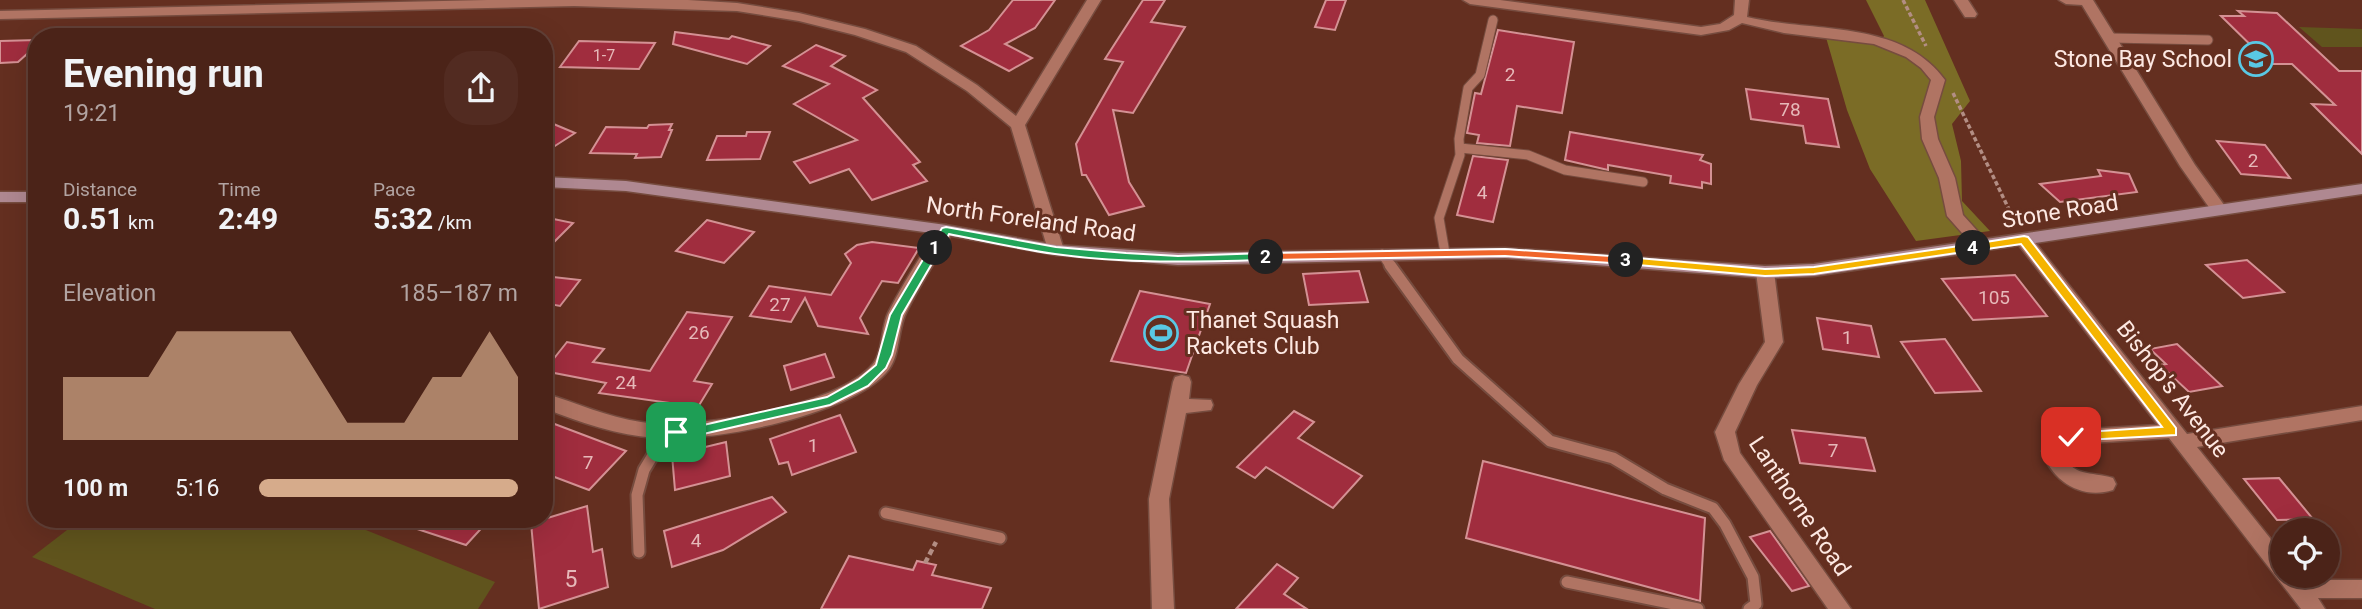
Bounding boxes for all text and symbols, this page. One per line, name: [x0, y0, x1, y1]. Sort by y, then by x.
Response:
school or university icon: Stone Bay School: [2237, 40, 2275, 78]
house number: 1-7: [593, 46, 615, 65]
place label: Stone Bay School: [2054, 46, 2232, 73]
button: share: [444, 51, 518, 125]
text: Evening run: [63, 52, 264, 96]
house number: 2: [1505, 63, 1515, 86]
house number: 78: [1779, 98, 1801, 121]
text: 19:21: [63, 100, 120, 127]
house number: 2: [2248, 149, 2258, 172]
text: Distance: [63, 178, 137, 201]
text: Time: [218, 178, 261, 201]
text: Pace: [373, 178, 415, 201]
house number: 4: [1477, 181, 1488, 204]
street label: Stone Road: [2000, 189, 2120, 234]
street label: North Foreland Road: [924, 191, 1137, 248]
text: 0.51: [63, 201, 123, 236]
text: 2:49: [218, 201, 278, 236]
text: 5:32: [373, 201, 433, 236]
text: km: [123, 211, 154, 234]
text: /km: [433, 211, 472, 234]
pin: 1: [918, 230, 953, 266]
pin: 4: [1955, 230, 1990, 266]
text: 1: [929, 236, 940, 259]
text: 4: [1967, 236, 1978, 259]
pin: 2: [1248, 240, 1284, 274]
pin: 3: [1608, 243, 1644, 278]
text: 2: [1260, 245, 1271, 268]
text: 3: [1620, 248, 1631, 271]
text: Elevation: [63, 280, 156, 307]
text: 185–187 m: [399, 280, 518, 307]
house number: 105: [1978, 286, 2010, 309]
house number: 27: [769, 293, 791, 316]
place label: Thanet Squash Rackets Club: [1186, 307, 1340, 360]
sports icon: Thanet Squash Rackets Club: [1142, 314, 1180, 352]
street label: Bishop's Avenue: [2111, 316, 2234, 463]
house number: 26: [688, 321, 710, 344]
house number: 1: [1842, 326, 1852, 349]
house number: 24: [615, 371, 637, 394]
pin: [646, 402, 706, 462]
pin: [2041, 407, 2101, 467]
icon: arrive: [657, 413, 695, 451]
icon: check: [2052, 418, 2090, 456]
street label: Lanthorne Road: [1743, 432, 1856, 581]
house number: 1: [808, 434, 818, 457]
house number: 7: [1828, 439, 1838, 462]
house number: 7: [583, 451, 593, 474]
text: 100 m: [63, 475, 128, 502]
text: 5:16: [175, 475, 219, 502]
map controls: [2270, 518, 2340, 588]
button: locate: [2270, 518, 2340, 588]
house number: 4: [691, 529, 702, 552]
house number: 5: [565, 566, 578, 593]

